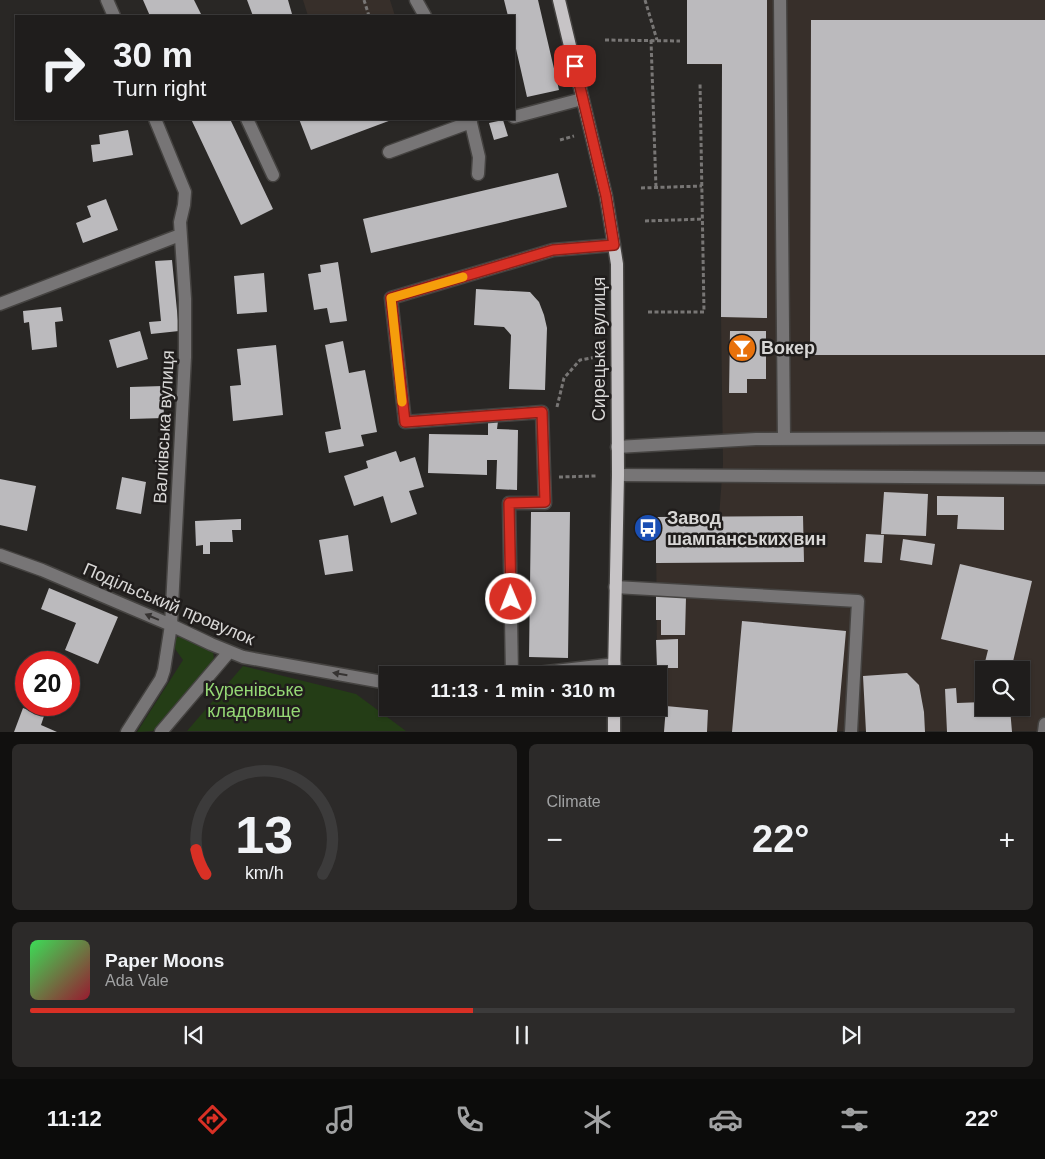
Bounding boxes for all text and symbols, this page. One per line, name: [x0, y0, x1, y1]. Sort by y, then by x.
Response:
icon: right: [30, 35, 95, 100]
text: 30 m: [113, 35, 193, 74]
pin: [554, 45, 596, 87]
icon: arrive: [561, 52, 589, 80]
text: Turn right: [113, 76, 206, 101]
street label: Сирецька вулиця: [589, 277, 609, 421]
bar icon: Вокер: [727, 333, 757, 363]
place label: Вокер: [761, 338, 815, 358]
street label: Валківська вулиця: [150, 350, 178, 504]
place label: Завод шампанських вин: [667, 508, 826, 549]
bus stop icon: Завод шампанських вин: [633, 513, 663, 543]
street label: Подільський провулок: [80, 559, 258, 649]
position arrow: [484, 572, 536, 624]
one-way arrow: [144, 613, 159, 621]
speed limit sign: 20: [15, 651, 80, 716]
map controls: [975, 661, 1030, 716]
button: search: [975, 661, 1030, 716]
one-way arrow: [331, 670, 347, 678]
park label: Куренівське кладовище: [204, 680, 304, 721]
text: 11:13 · 1 min · 310 m: [431, 680, 615, 701]
text: Climate: [547, 793, 601, 810]
text: 13: [235, 806, 293, 864]
text: 22°: [752, 818, 809, 860]
text: −: [547, 824, 563, 855]
text: +: [999, 824, 1015, 855]
text: km/h: [245, 863, 284, 883]
text: Paper Moons: [105, 950, 224, 971]
text: Ada Vale: [105, 972, 169, 989]
icon: previous: [180, 1021, 208, 1049]
icon: pause: [508, 1021, 536, 1049]
icon: next: [837, 1021, 865, 1049]
icon: directions: [195, 1102, 230, 1137]
icon: music: [323, 1102, 358, 1137]
icon: phone: [452, 1102, 487, 1137]
icon: climate: [580, 1102, 615, 1137]
icon: car: [708, 1102, 743, 1137]
icon: filters: [837, 1102, 872, 1137]
text: 11:12: [47, 1106, 102, 1131]
text: 22°: [965, 1106, 998, 1131]

